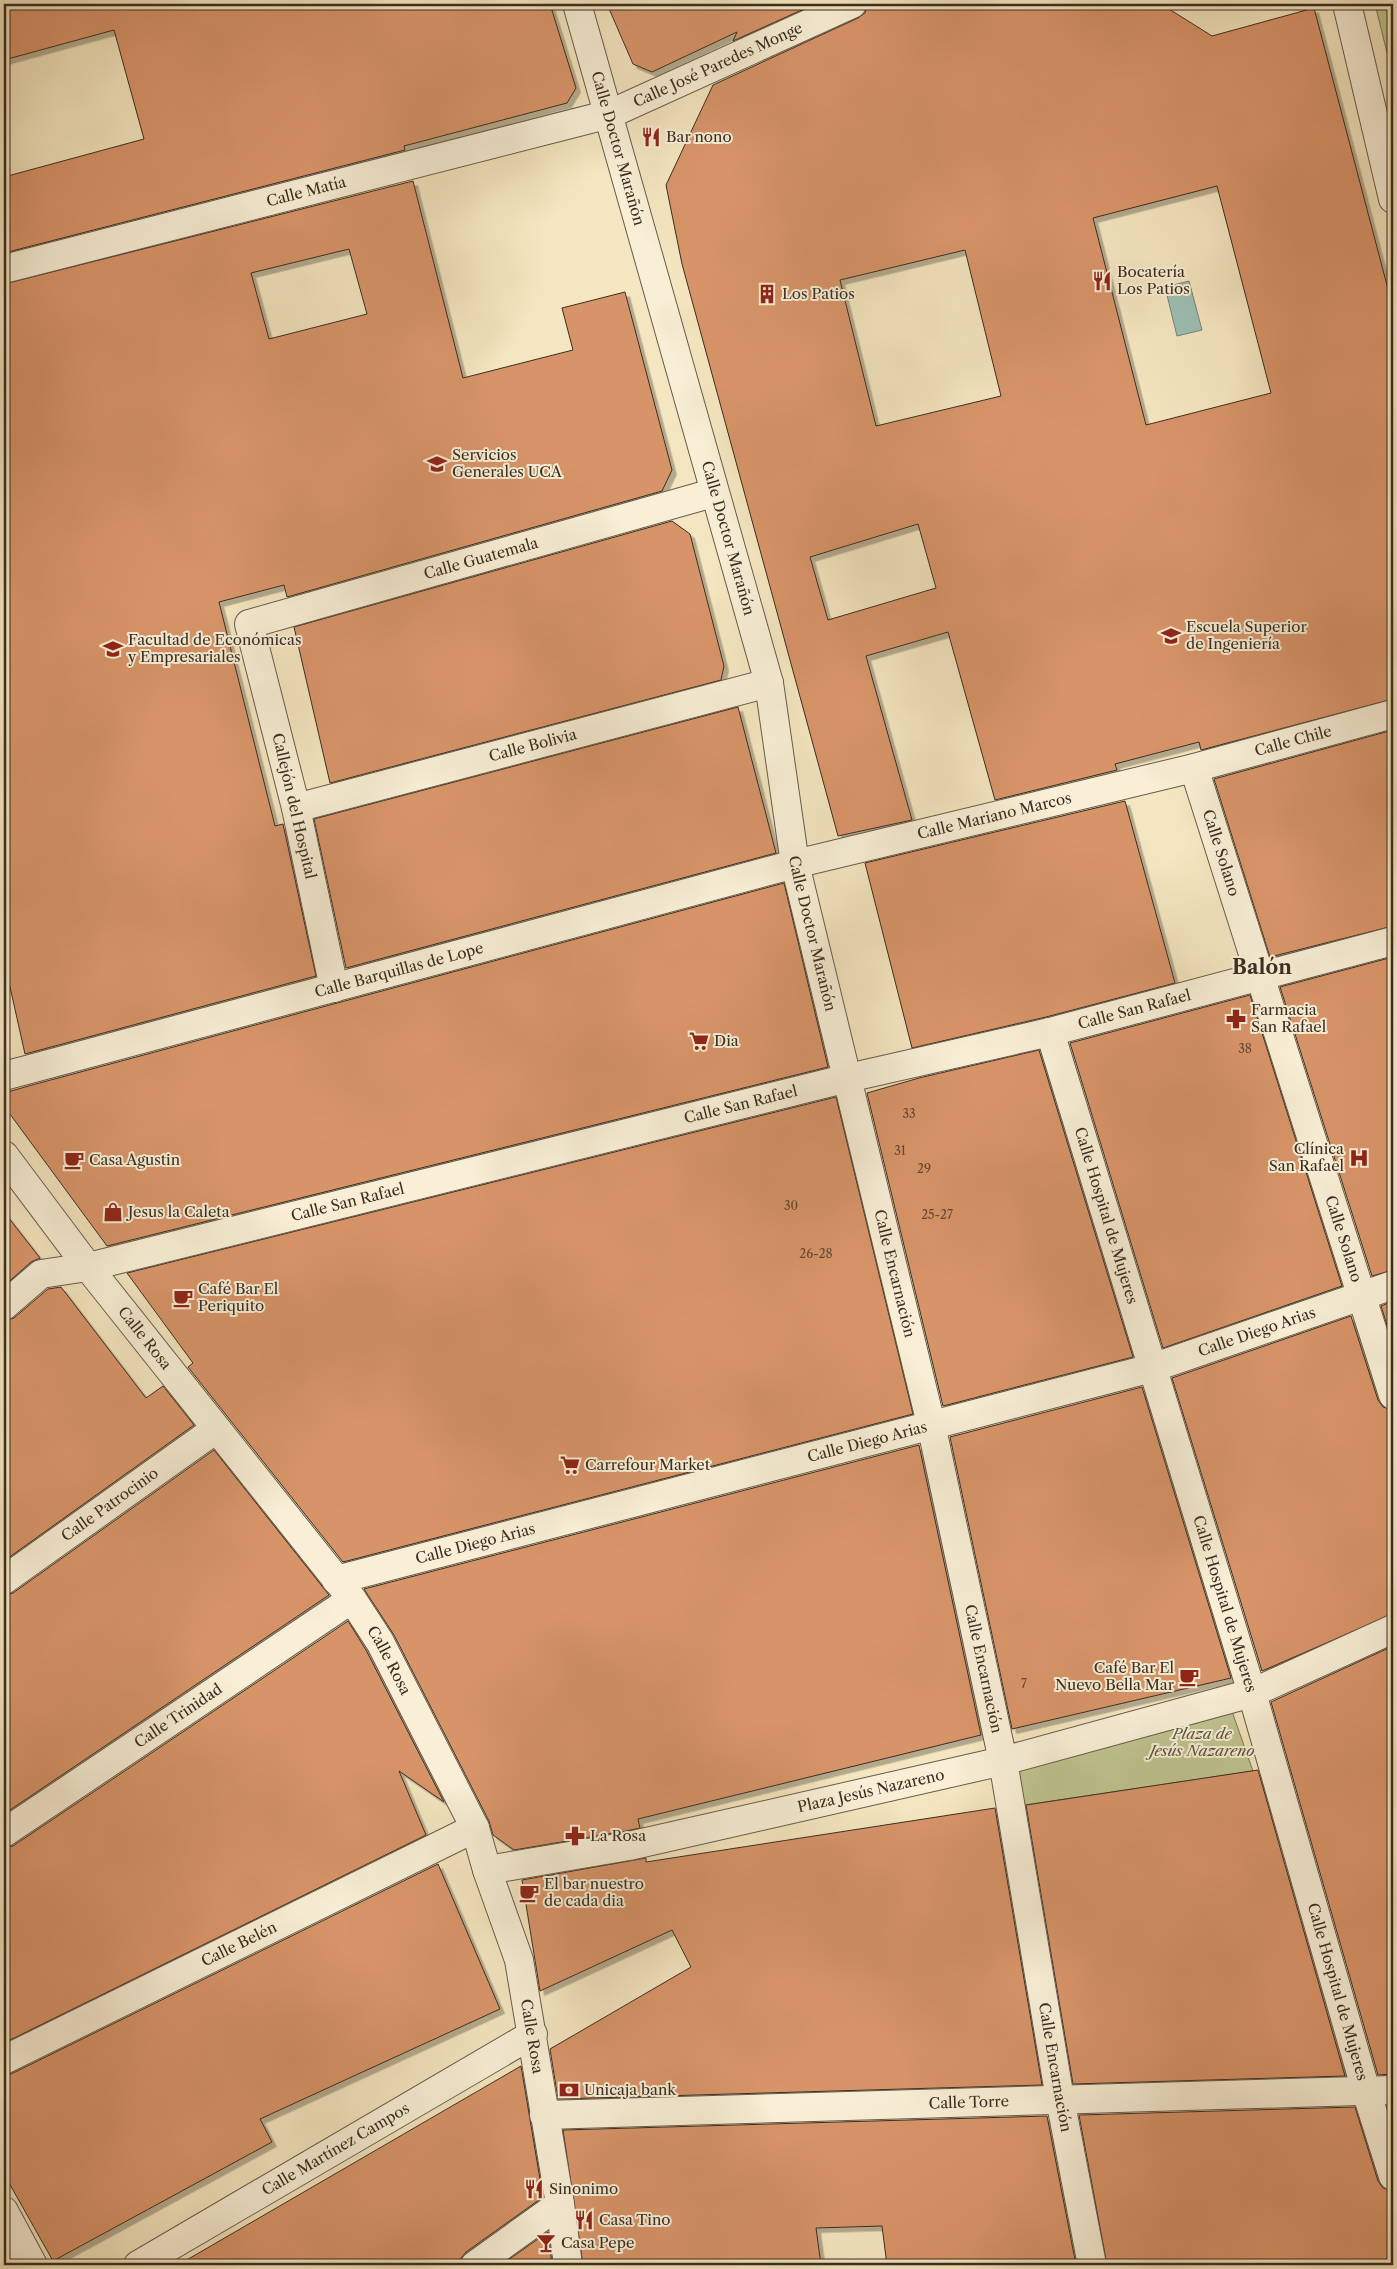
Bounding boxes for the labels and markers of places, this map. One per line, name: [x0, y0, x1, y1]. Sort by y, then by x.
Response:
restaurant icon: Bar nono: [640, 126, 662, 148]
place label: Bar nono: [666, 127, 732, 146]
place label: Bocatería Los Patios: [1117, 262, 1190, 298]
restaurant icon: Bocatería Los Patios: [1091, 270, 1113, 292]
building icon: Los Patios: [756, 283, 778, 305]
place label: Los Patios: [782, 284, 855, 303]
place label: Servicios Generales UCA: [452, 445, 563, 481]
school or university icon: Servicios Generales UCA: [426, 453, 448, 475]
place label: Escuela Superior de Ingeniería: [1186, 617, 1308, 653]
school or university icon: Escuela Superior de Ingeniería: [1160, 625, 1182, 647]
place label: Facultad de Económicas y Empresariales: [127, 630, 301, 666]
school or university icon: Facultad de Económicas y Empresariales: [102, 638, 124, 660]
place label: Farmacia San Rafael: [1251, 1000, 1327, 1036]
pharmacy icon: Farmacia San Rafael: [1225, 1008, 1247, 1030]
supermarket icon: Dia: [688, 1030, 710, 1052]
place label: Dia: [714, 1031, 739, 1050]
place label: Clínica San Rafael: [1269, 1139, 1345, 1175]
hospital icon: Clínica San Rafael: [1348, 1147, 1370, 1169]
cafe icon: Casa Agustin: [63, 1149, 85, 1171]
place label: Casa Agustin: [89, 1150, 181, 1169]
shop icon: Jesus la Caleta: [102, 1201, 124, 1223]
place label: Jesus la Caleta: [126, 1202, 230, 1221]
place label: Café Bar El Periquito: [198, 1279, 279, 1315]
cafe icon: Café Bar El Periquito: [172, 1287, 194, 1309]
supermarket icon: Carrefour Market: [559, 1454, 581, 1476]
place label: Carrefour Market: [585, 1455, 711, 1474]
place label: Café Bar El Nuevo Bella Mar: [1055, 1658, 1175, 1694]
cafe icon: Café Bar El Nuevo Bella Mar: [1178, 1666, 1200, 1688]
pharmacy icon: La Rosa: [564, 1825, 586, 1847]
place label: La Rosa: [590, 1826, 646, 1845]
place label: El bar nuestro de cada dia: [544, 1874, 644, 1910]
cafe icon: El bar nuestro de cada dia: [518, 1882, 540, 1904]
bank icon: Unicaja bank: [558, 2079, 580, 2101]
place label: Unicaja bank: [584, 2080, 677, 2099]
restaurant icon: Sinonimo: [523, 2178, 545, 2200]
place label: Sinonimo: [549, 2179, 618, 2198]
restaurant icon: Casa Tino: [573, 2209, 595, 2231]
place label: Casa Tino: [599, 2210, 671, 2229]
bar icon: Casa Pepe: [535, 2232, 557, 2254]
place label: Casa Pepe: [561, 2233, 634, 2252]

